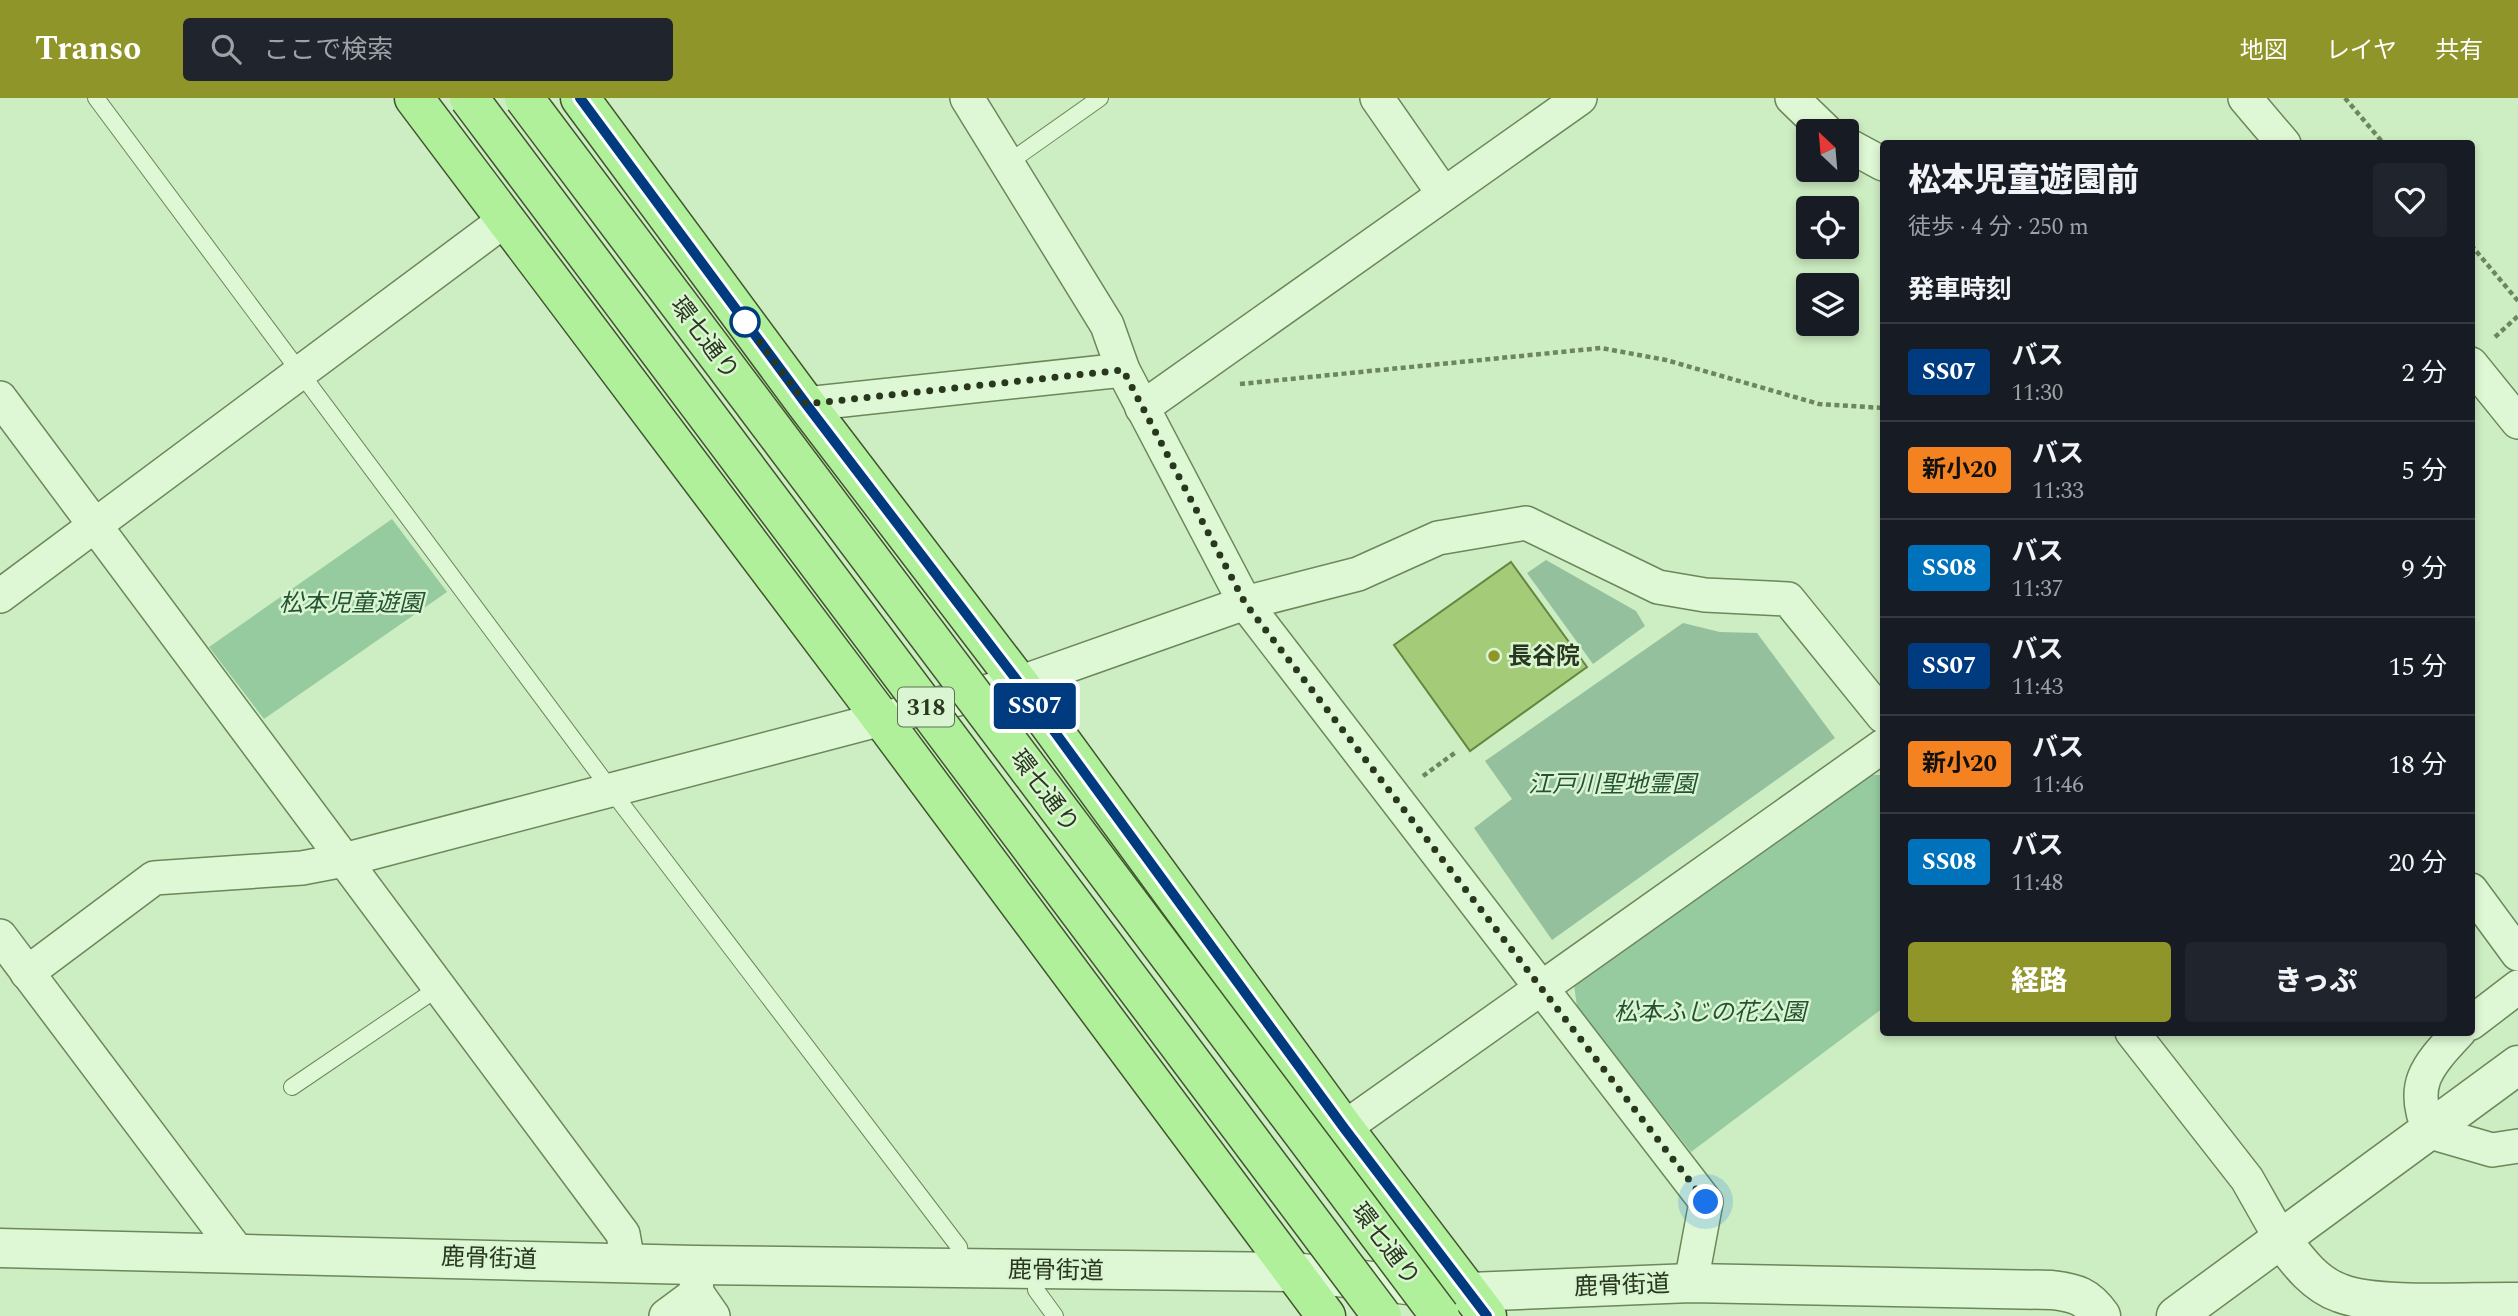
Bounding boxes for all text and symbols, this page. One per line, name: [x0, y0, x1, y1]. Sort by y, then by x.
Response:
search box: [183, 18, 673, 81]
text: Transo: [35, 24, 141, 74]
icon: search: [207, 30, 245, 68]
text: ここで検索: [263, 30, 393, 70]
text: 地図: [2240, 33, 2288, 69]
text: レイヤ: [2326, 33, 2397, 69]
text: 共有: [2435, 33, 2483, 69]
north arrow: [1796, 119, 1858, 182]
map controls: [1796, 119, 1859, 336]
text: 松本児童遊園前: [1908, 156, 2139, 206]
button: heart: [2373, 163, 2447, 237]
button: locate: [1796, 196, 1859, 259]
text: 徒歩 · 4 分 · 250 m: [1908, 210, 2089, 245]
text: 発車時刻: [1908, 270, 2012, 310]
button: layers: [1796, 273, 1859, 336]
street label: 環七通り: [661, 289, 747, 388]
unlabelled marker: [730, 307, 760, 337]
text: バス: [2011, 336, 2063, 376]
text: 2 分: [2401, 353, 2447, 393]
text: SS07: [1922, 354, 1976, 390]
text: 11:30: [2011, 376, 2063, 411]
text: バス: [2032, 434, 2084, 474]
text: 5 分: [2401, 451, 2447, 491]
text: 新小20: [1922, 452, 1997, 488]
text: 11:33: [2032, 474, 2084, 509]
text: バス: [2011, 532, 2063, 572]
text: 9 分: [2401, 549, 2447, 589]
text: SS08: [1922, 550, 1976, 586]
text: 11:37: [2011, 572, 2063, 607]
park label: 松本児童遊園: [279, 586, 426, 622]
text: バス: [2011, 630, 2063, 670]
place label: 長谷院: [1508, 639, 1580, 675]
text: 15 分: [2388, 647, 2447, 687]
marker: 長谷院: [1486, 648, 1502, 664]
text: SS07: [1922, 648, 1976, 684]
text: 11:43: [2011, 670, 2063, 705]
line badge: SS07: [986, 683, 1084, 729]
road number: 318: [898, 688, 954, 726]
text: SS07: [1008, 688, 1062, 724]
text: バス: [2032, 728, 2084, 768]
street label: 環七通り: [1001, 742, 1087, 841]
text: 18 分: [2388, 745, 2447, 785]
text: 新小20: [1922, 746, 1997, 782]
park label: 江戸川聖地霊園: [1528, 767, 1699, 803]
text: 11:46: [2032, 768, 2084, 803]
text: バス: [2011, 826, 2063, 866]
text: 20 分: [2388, 843, 2447, 883]
text: SS08: [1922, 844, 1976, 880]
text: 11:48: [2011, 866, 2063, 901]
button: 経路: [1908, 942, 2171, 1022]
button: きっぷ: [2185, 942, 2447, 1022]
park label: 松本ふじの花公園: [1614, 995, 1809, 1031]
your location: [1688, 1184, 1723, 1219]
street label: 環七通り: [1342, 1195, 1428, 1294]
street label: 鹿骨街道: [440, 1239, 538, 1279]
street label: 鹿骨街道: [1008, 1252, 1104, 1290]
street label: 鹿骨街道: [1573, 1266, 1671, 1306]

